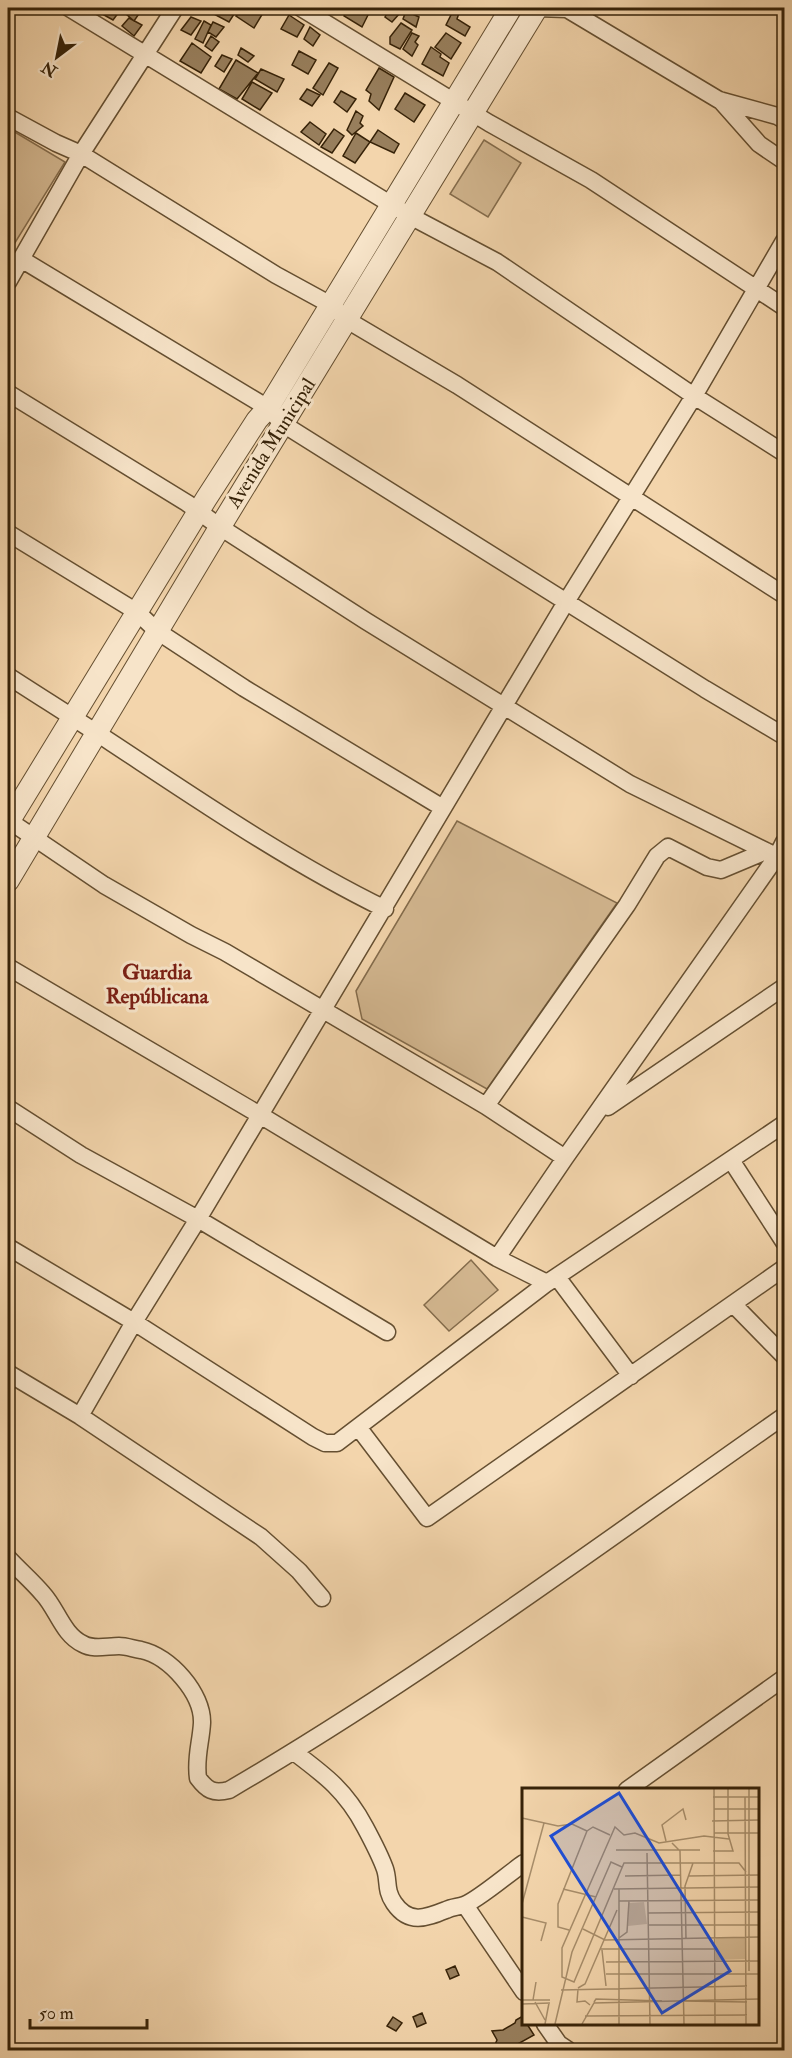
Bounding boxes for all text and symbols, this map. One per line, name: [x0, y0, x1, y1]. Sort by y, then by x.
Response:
north arrow: [27, 27, 87, 87]
text: N: [38, 56, 62, 82]
street label: Avenida Municipal: [221, 373, 322, 514]
district label: Guardia Repúblicana: [106, 959, 210, 1010]
inset map: [522, 1788, 759, 2025]
scale bar: [30, 1992, 147, 2030]
text: 50 m: [39, 2002, 74, 2025]

